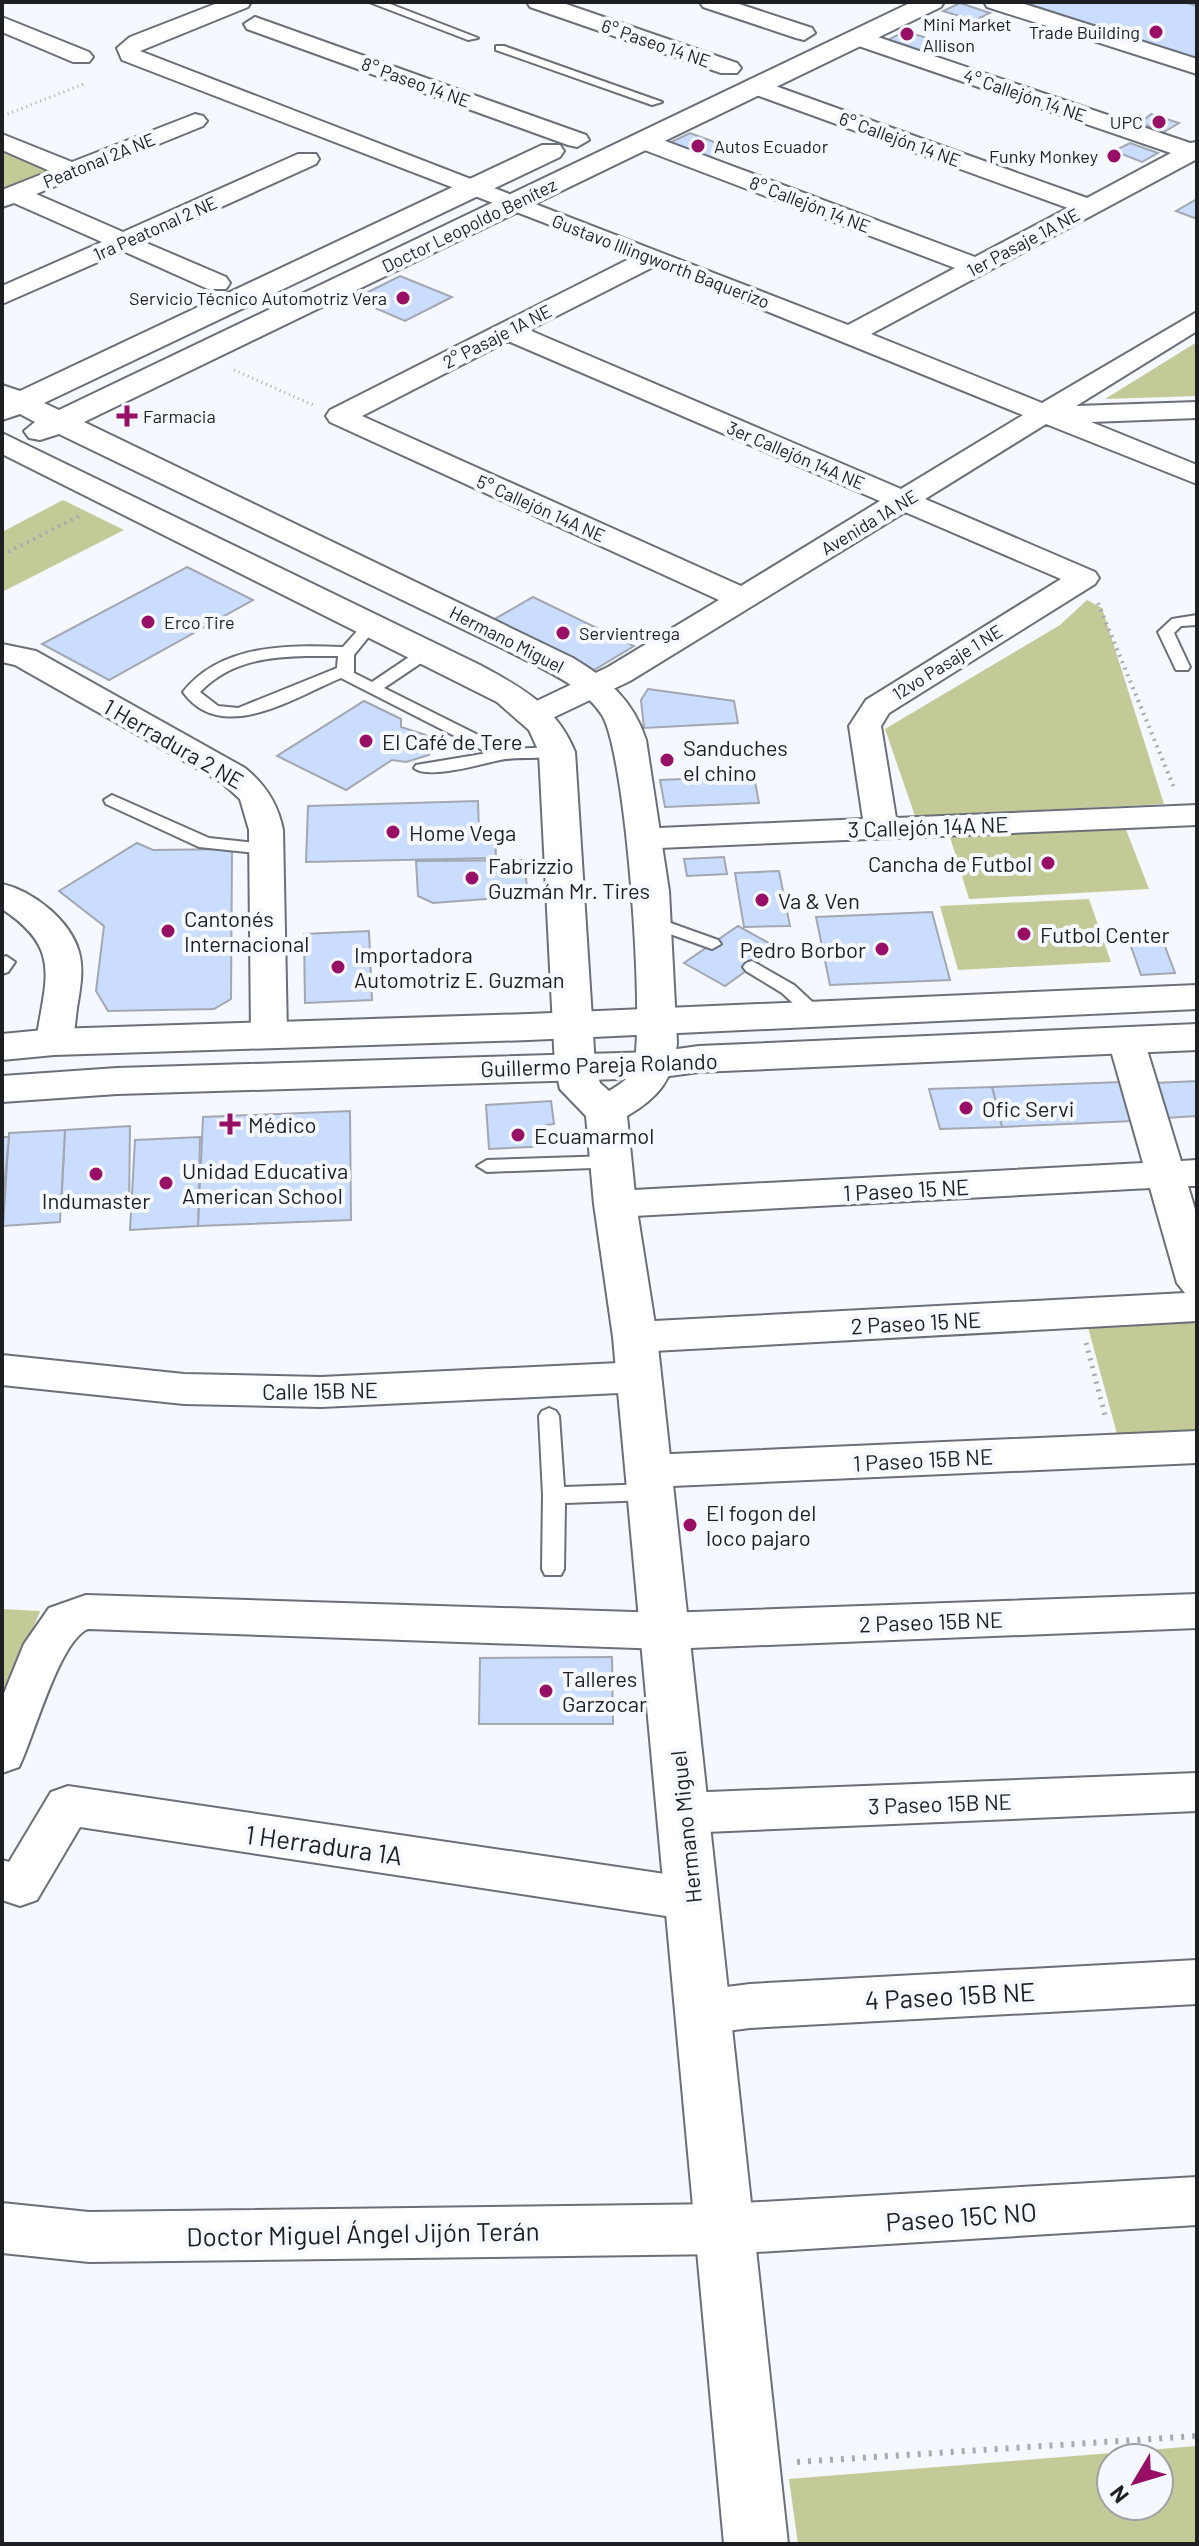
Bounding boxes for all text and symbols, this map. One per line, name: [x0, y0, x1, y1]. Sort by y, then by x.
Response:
place label: Mini Market Allison: [923, 13, 1012, 56]
street label: 6° Paseo 14 NE: [599, 14, 713, 72]
place label: Trade Building: [1029, 21, 1140, 43]
marker: Trade Building: [1147, 23, 1165, 41]
marker: Mini Market Allison: [898, 25, 916, 43]
street label: 8° Paseo 14 NE: [359, 52, 473, 112]
street label: 4° Callejón 14 NE: [961, 64, 1089, 126]
street label: 6° Callejón 14 NE: [836, 107, 964, 171]
place label: UPC: [1110, 111, 1143, 133]
marker: UPC: [1150, 113, 1168, 131]
street label: Peatonal 2A NE: [40, 128, 158, 192]
place label: Autos Ecuador: [714, 135, 829, 157]
marker: Autos Ecuador: [689, 137, 707, 155]
place label: Funky Monkey: [989, 145, 1098, 167]
marker: Funky Monkey: [1105, 147, 1123, 165]
street label: 8° Callejón 14 NE: [746, 171, 874, 237]
street label: Doctor Leopoldo Benítez: [378, 173, 560, 277]
street label: 1ra Peatonal 2 NE: [90, 191, 220, 265]
street label: 1er Pasaje 1A NE: [963, 203, 1083, 281]
street label: Gustavo Illingworth Baquerizo: [549, 209, 773, 313]
place label: Servicio Técnico Automotriz Vera: [129, 287, 387, 309]
marker: Servicio Técnico Automotriz Vera: [394, 289, 412, 307]
street label: 2° Pasaje 1A NE: [439, 299, 555, 373]
place label: Farmacia: [143, 405, 216, 427]
marker: Farmacia: [118, 407, 136, 425]
street label: 3er Callejón 14A NE: [724, 416, 868, 494]
street label: 5° Callejón 14A NE: [473, 470, 609, 546]
street label: Avenida 1A NE: [817, 485, 921, 559]
street label: Hermano Miguel: [446, 601, 568, 677]
place label: Erco Tire: [164, 611, 235, 633]
marker: Erco Tire: [139, 613, 157, 631]
street label: 12vo Pasaje 1 NE: [888, 619, 1006, 705]
place label: Servientrega: [579, 622, 680, 644]
marker: Servientrega: [554, 624, 572, 642]
street label: 1 Herradura 2 NE: [100, 693, 248, 793]
place label: El Café de Tere: [382, 728, 523, 754]
marker: El Café de Tere: [357, 732, 375, 750]
place label: Sanduches el chino: [683, 734, 788, 785]
marker: Sanduches el chino: [658, 751, 676, 769]
street label: 3 Callejón 14A NE: [847, 810, 1009, 842]
place label: Home Vega: [409, 819, 516, 845]
marker: Home Vega: [384, 823, 402, 841]
place label: Cancha de Futbol: [868, 850, 1032, 876]
place label: Fabrizzio Guzmán Mr. Tires: [488, 852, 650, 903]
marker: Cancha de Futbol: [1039, 854, 1057, 872]
marker: Fabrizzio Guzmán Mr. Tires: [463, 869, 481, 887]
place label: Va & Ven: [778, 887, 860, 913]
marker: Va & Ven: [753, 891, 771, 909]
place label: Cantonés Internacional: [184, 905, 309, 956]
place label: Futbol Center: [1040, 921, 1170, 947]
marker: Cantonés Internacional: [159, 922, 177, 940]
marker: Futbol Center: [1015, 925, 1033, 943]
place label: Pedro Borbor: [740, 936, 866, 962]
marker: Pedro Borbor: [873, 940, 891, 958]
place label: Importadora Automotriz E. Guzman: [354, 941, 565, 992]
marker: Importadora Automotriz E. Guzman: [329, 958, 347, 976]
street label: Guillermo Pareja Rolando: [480, 1047, 718, 1081]
place label: Ofic Servi: [982, 1095, 1074, 1121]
marker: Ofic Servi: [957, 1099, 975, 1117]
place label: Médico: [248, 1111, 316, 1137]
marker: Médico: [219, 1113, 241, 1135]
place label: Ecuamarmol: [534, 1122, 654, 1148]
marker: Ecuamarmol: [509, 1126, 527, 1144]
place label: Unidad Educativa American School: [182, 1157, 348, 1208]
marker: Indumaster: [87, 1165, 105, 1183]
street label: 1 Paseo 15 NE: [842, 1173, 970, 1205]
marker: Unidad Educativa American School: [157, 1174, 175, 1192]
place label: Indumaster: [42, 1187, 150, 1213]
street label: 2 Paseo 15 NE: [850, 1306, 982, 1338]
street label: Calle 15B NE: [262, 1376, 378, 1404]
street label: 1 Paseo 15B NE: [852, 1442, 994, 1476]
place label: El fogon del loco pajaro: [706, 1499, 816, 1550]
marker: El fogon del loco pajaro: [681, 1516, 699, 1534]
street label: 2 Paseo 15B NE: [859, 1605, 1003, 1637]
place label: Talleres Garzocar: [562, 1665, 647, 1716]
marker: Talleres Garzocar: [537, 1682, 555, 1700]
street label: Hermano Miguel: [664, 1749, 706, 1905]
street label: 3 Paseo 15B NE: [868, 1788, 1012, 1818]
street label: 1 Herradura 1A: [243, 1818, 405, 1870]
street label: 4 Paseo 15B NE: [864, 1975, 1036, 2015]
street label: Paseo 15C NO: [884, 2195, 1038, 2237]
street label: Doctor Miguel Ángel Jijón Terán: [186, 2214, 540, 2252]
north arrow: [1095, 2442, 1175, 2522]
text: N: [1104, 2481, 1133, 2509]

